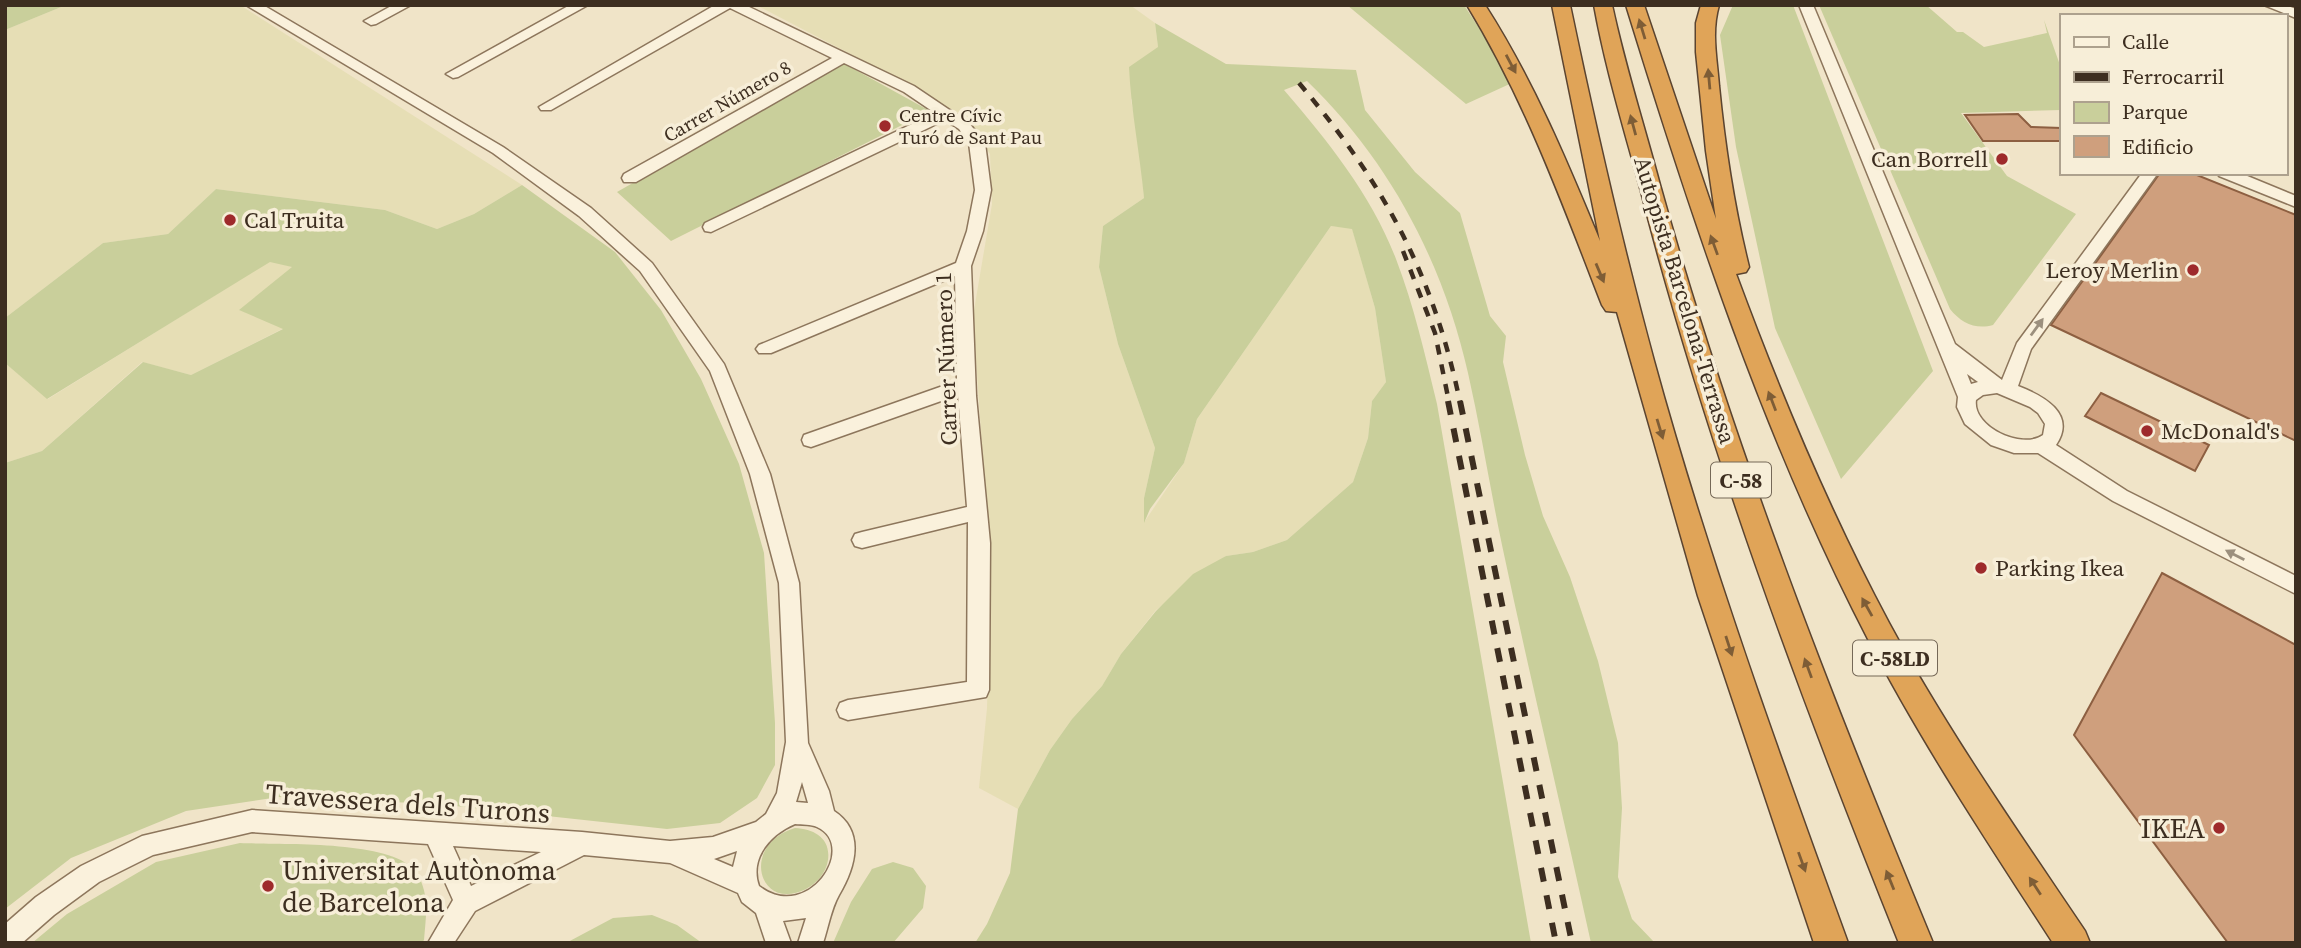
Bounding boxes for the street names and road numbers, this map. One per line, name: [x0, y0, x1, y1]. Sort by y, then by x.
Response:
street label: Carrer Número 8: [658, 54, 796, 148]
street label: Autopista Barcelona-Terrassa: [1626, 152, 1744, 448]
street label: Carrer Número 1: [927, 272, 965, 446]
road number: C-58: [1711, 462, 1771, 498]
road number: C-58LD: [1853, 640, 1937, 676]
street label: Travessera dels Turons: [264, 774, 552, 832]

